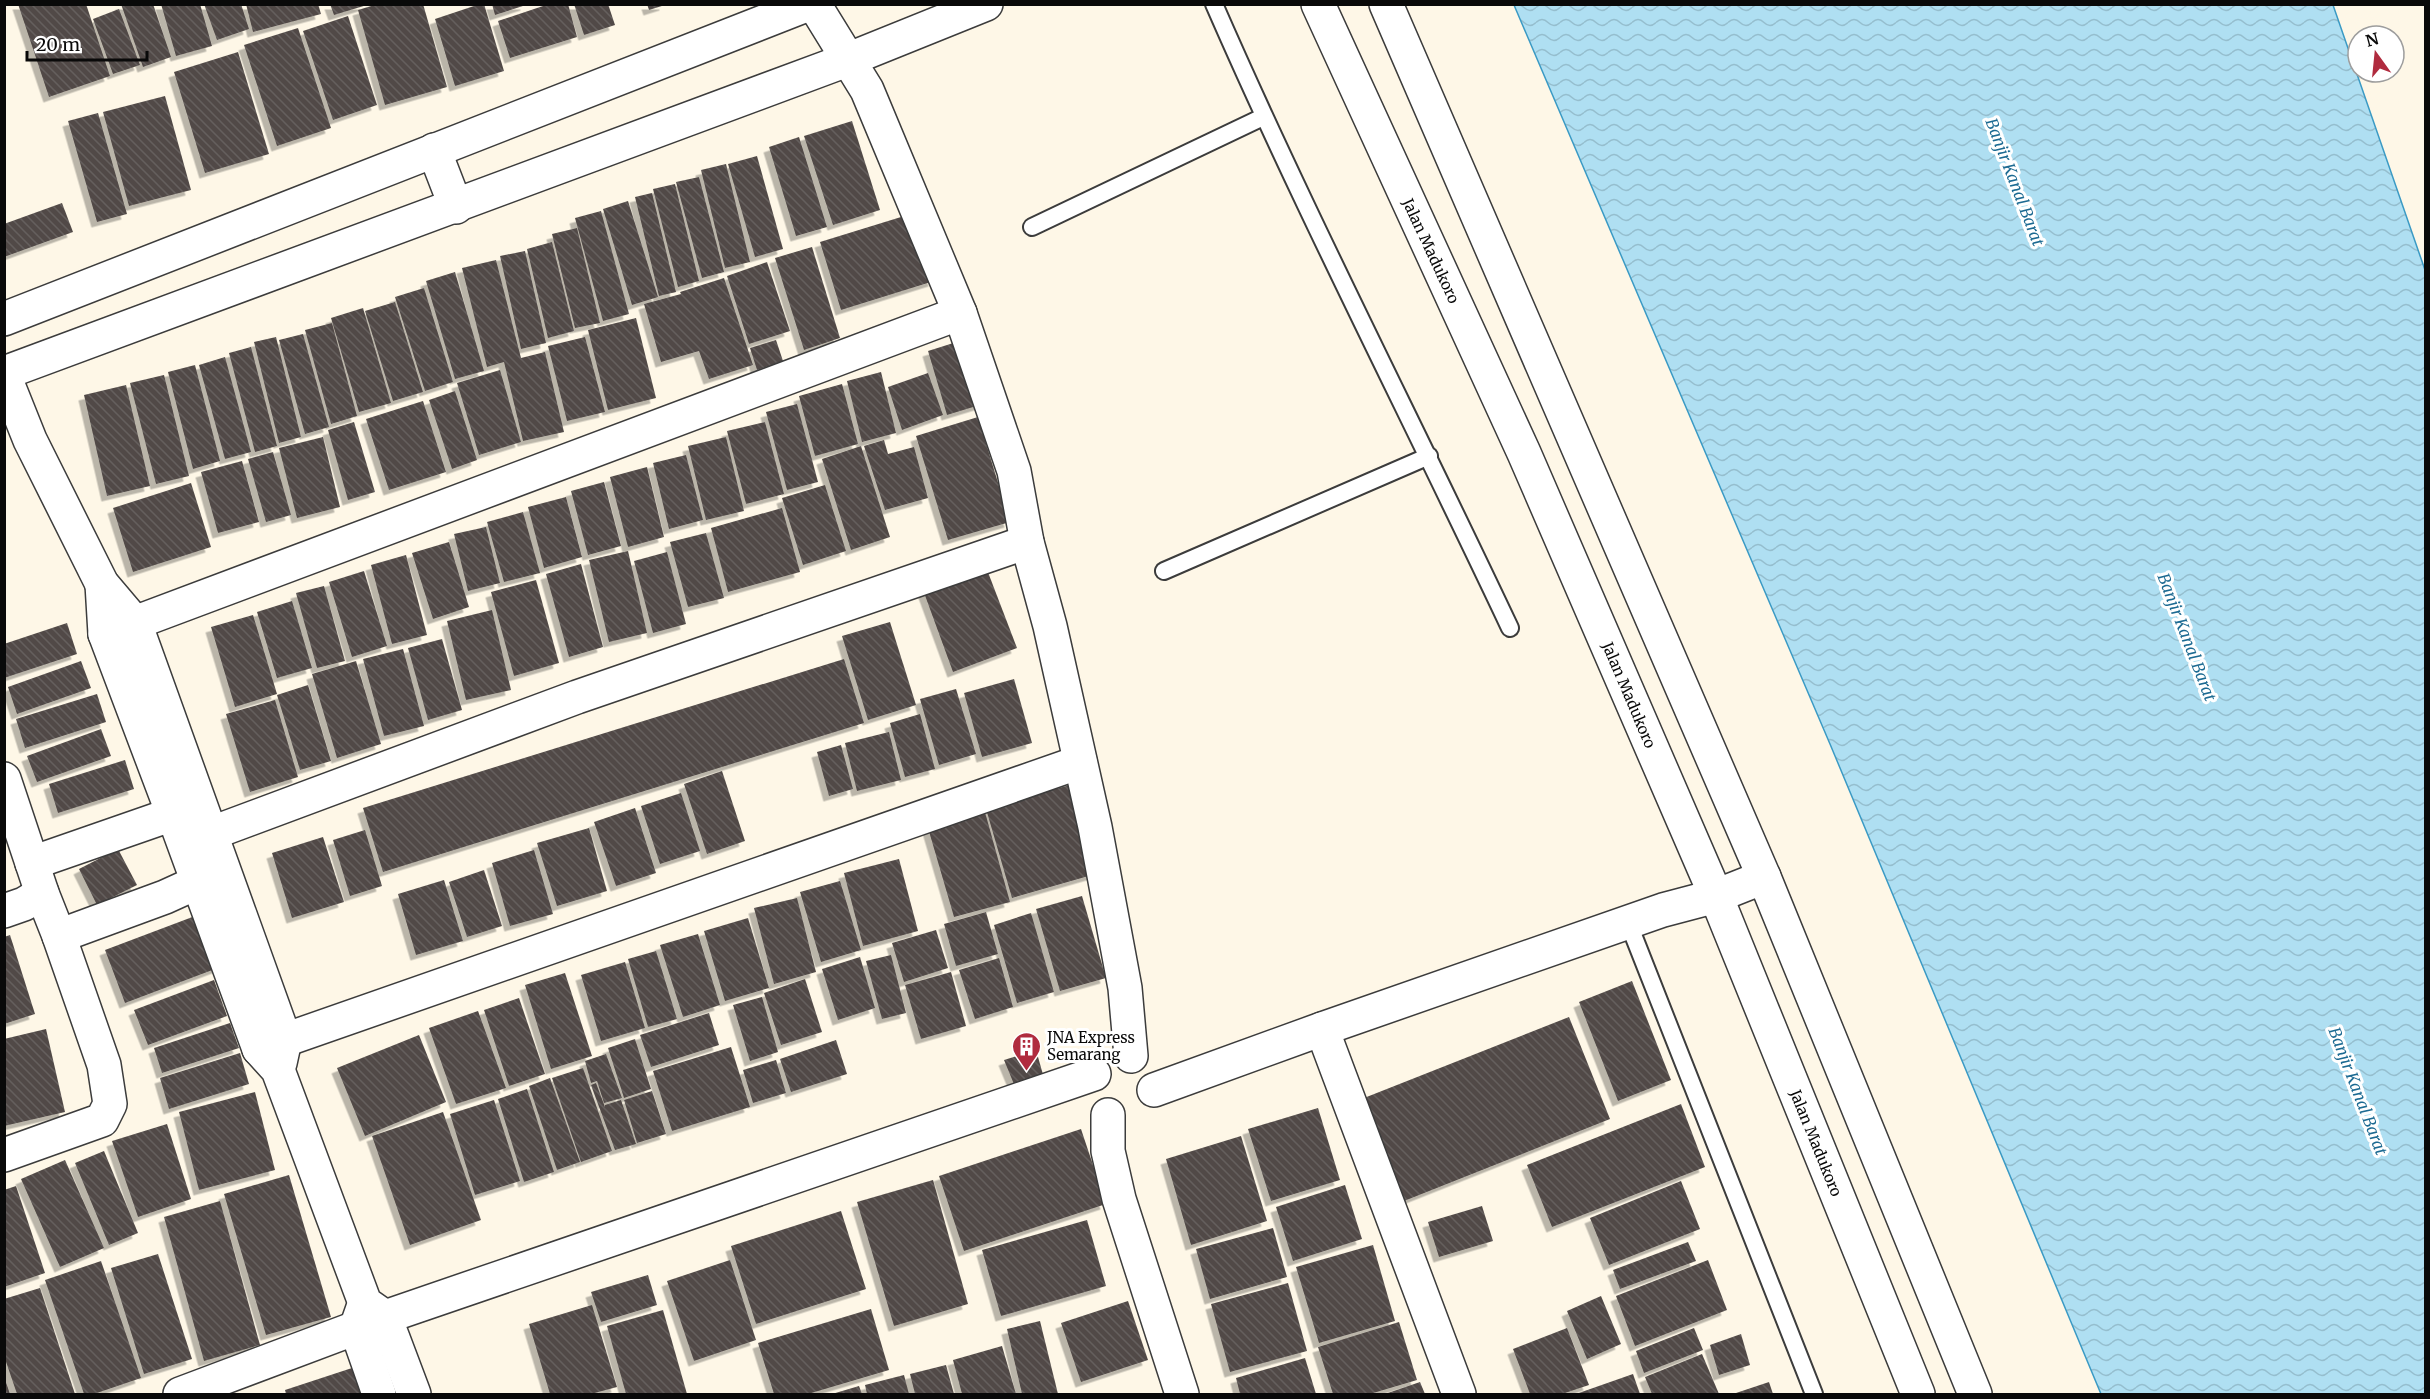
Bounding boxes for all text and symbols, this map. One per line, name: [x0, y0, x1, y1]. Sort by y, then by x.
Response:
scale bar: [27, 24, 147, 62]
north arrow: [2346, 24, 2406, 84]
text: N: [2363, 28, 2381, 51]
text: 20 m: [36, 33, 80, 56]
water label: Banjir Kanal Barat: [1981, 115, 2049, 249]
street label: Jalan Madukoro: [1398, 195, 1464, 307]
water label: Banjir Kanal Barat: [2153, 570, 2221, 704]
street label: Jalan Madukoro: [1598, 638, 1660, 751]
water label: Banjir Kanal Barat: [2324, 1024, 2392, 1158]
place label: JNA Express Semarang: [1046, 1028, 1135, 1064]
building icon: JNA Express Semarang: [1010, 1030, 1042, 1072]
street label: Jalan Madukoro: [1786, 1086, 1846, 1199]

